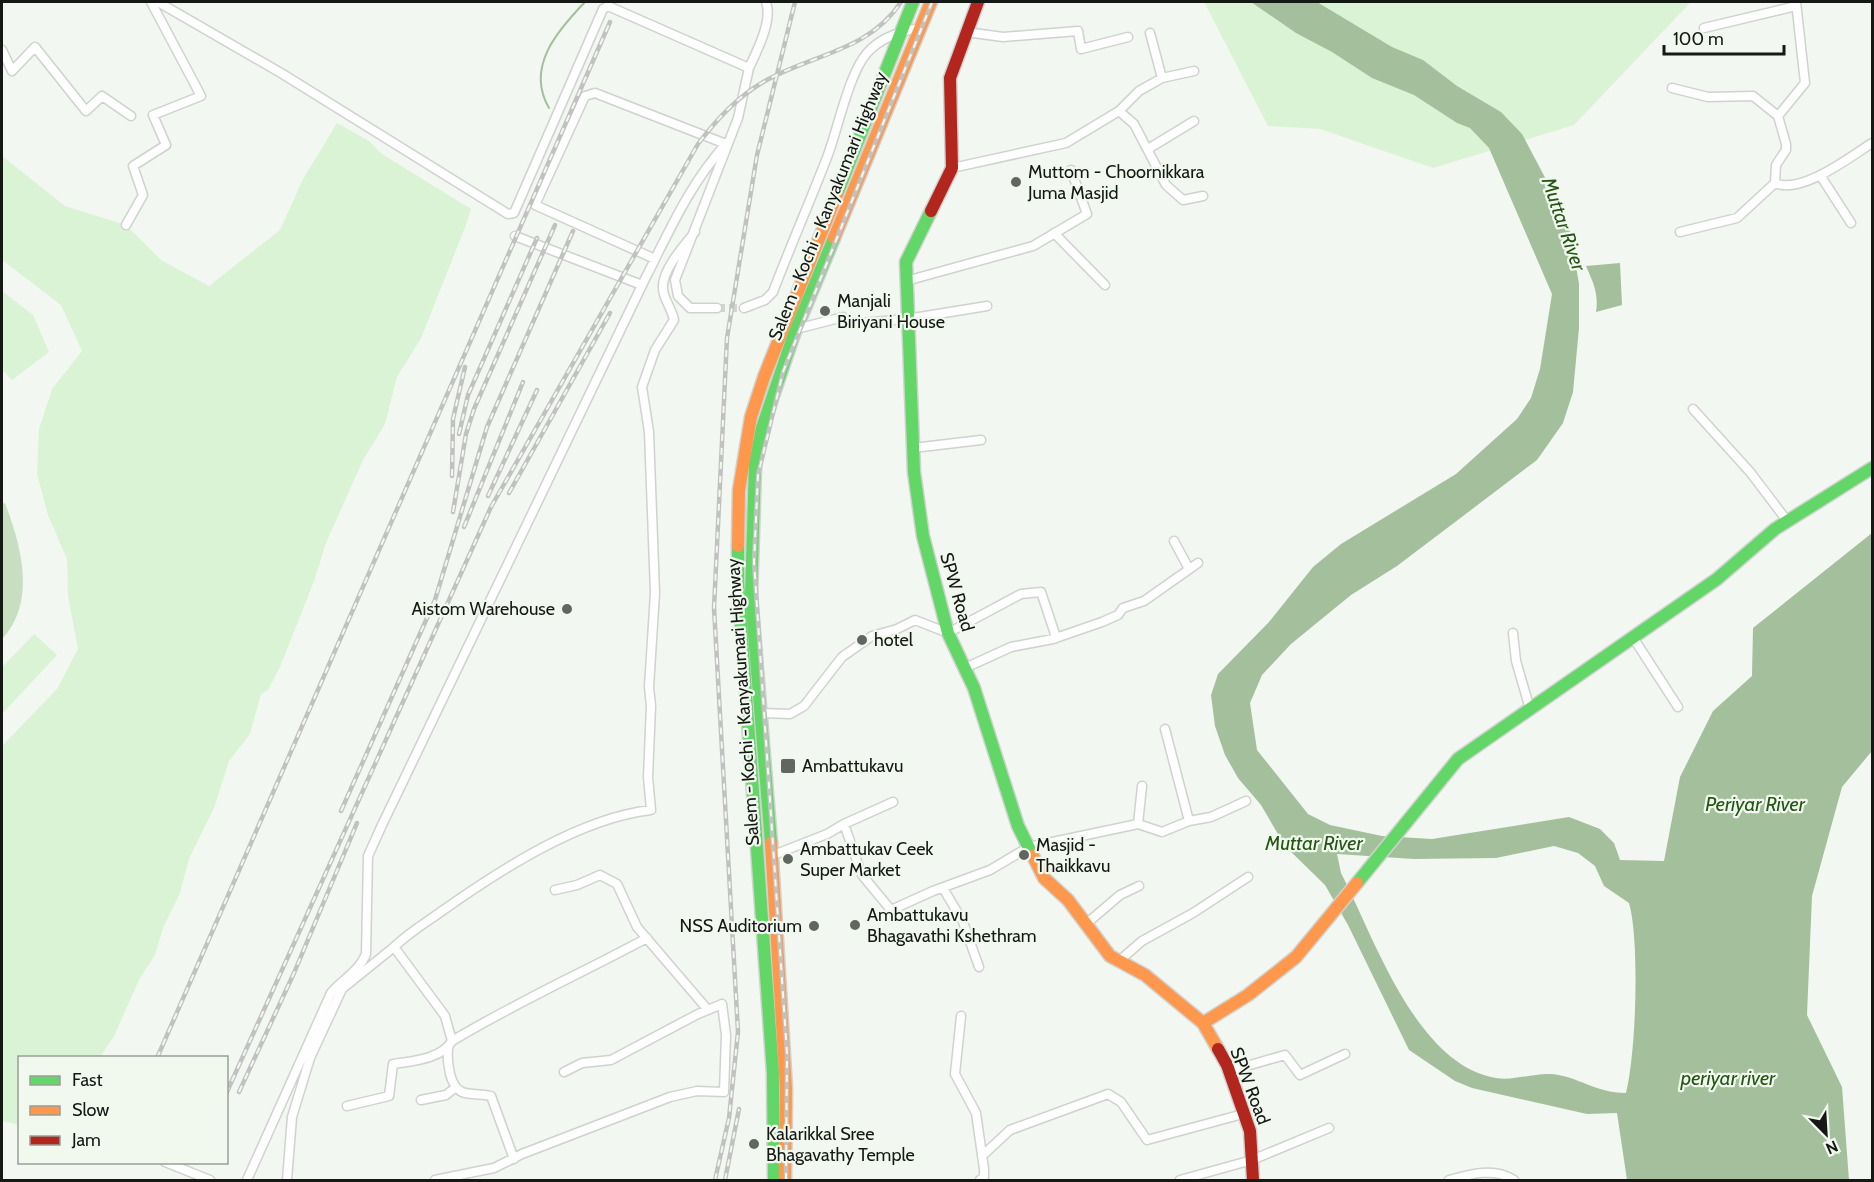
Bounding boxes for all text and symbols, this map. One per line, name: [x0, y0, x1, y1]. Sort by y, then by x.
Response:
scale bar: [1664, 18, 1784, 56]
text: 100 m: [1673, 28, 1724, 50]
street label: Salem - Kochi - Kanyakumari Highway: [764, 68, 892, 344]
place label: Muttom - Choornikkara Juma Masjid: [1027, 161, 1205, 204]
water label: Muttar River: [1536, 173, 1591, 275]
marker: Muttom - Choornikkara Juma Masjid: [1009, 175, 1023, 189]
place label: Manjali Biriyani House: [837, 290, 945, 333]
marker: Manjali Biriyani House: [818, 304, 832, 318]
street label: SPW Road: [935, 550, 979, 634]
street label: Salem - Kochi - Kanyakumari Highway: [722, 558, 764, 846]
place label: Aistom Warehouse: [412, 598, 555, 620]
marker: Aistom Warehouse: [560, 602, 574, 616]
place label: hotel: [874, 629, 914, 651]
marker: hotel: [855, 633, 869, 647]
place label: Ambattukavu: [802, 755, 903, 777]
marker: Ambattukavu: [779, 757, 797, 775]
water label: Periyar River: [1705, 792, 1806, 816]
water label: Muttar River: [1264, 831, 1363, 855]
place label: Masjid - Thaikkavu: [1036, 834, 1110, 877]
place label: Ambattukav Ceek Super Market: [800, 838, 934, 881]
marker: Masjid - Thaikkavu: [1017, 848, 1031, 862]
marker: Ambattukav Ceek Super Market: [781, 852, 795, 866]
place label: Ambattukavu Bhagavathi Kshethram: [867, 904, 1037, 947]
place label: NSS Auditorium: [680, 915, 802, 937]
marker: Ambattukavu Bhagavathi Kshethram: [848, 918, 862, 932]
marker: NSS Auditorium: [807, 919, 821, 933]
street label: SPW Road: [1225, 1044, 1275, 1128]
legend: [18, 1056, 228, 1164]
water label: periyar river: [1680, 1066, 1776, 1090]
text: Fast: [72, 1069, 103, 1091]
text: Slow: [72, 1099, 109, 1121]
north arrow: [1796, 1104, 1856, 1164]
place label: Kalarikkal Sree Bhagavathy Temple: [766, 1123, 915, 1166]
text: Jam: [71, 1129, 101, 1151]
text: N: [1823, 1136, 1841, 1158]
marker: Kalarikkal Sree Bhagavathy Temple: [747, 1137, 761, 1151]

